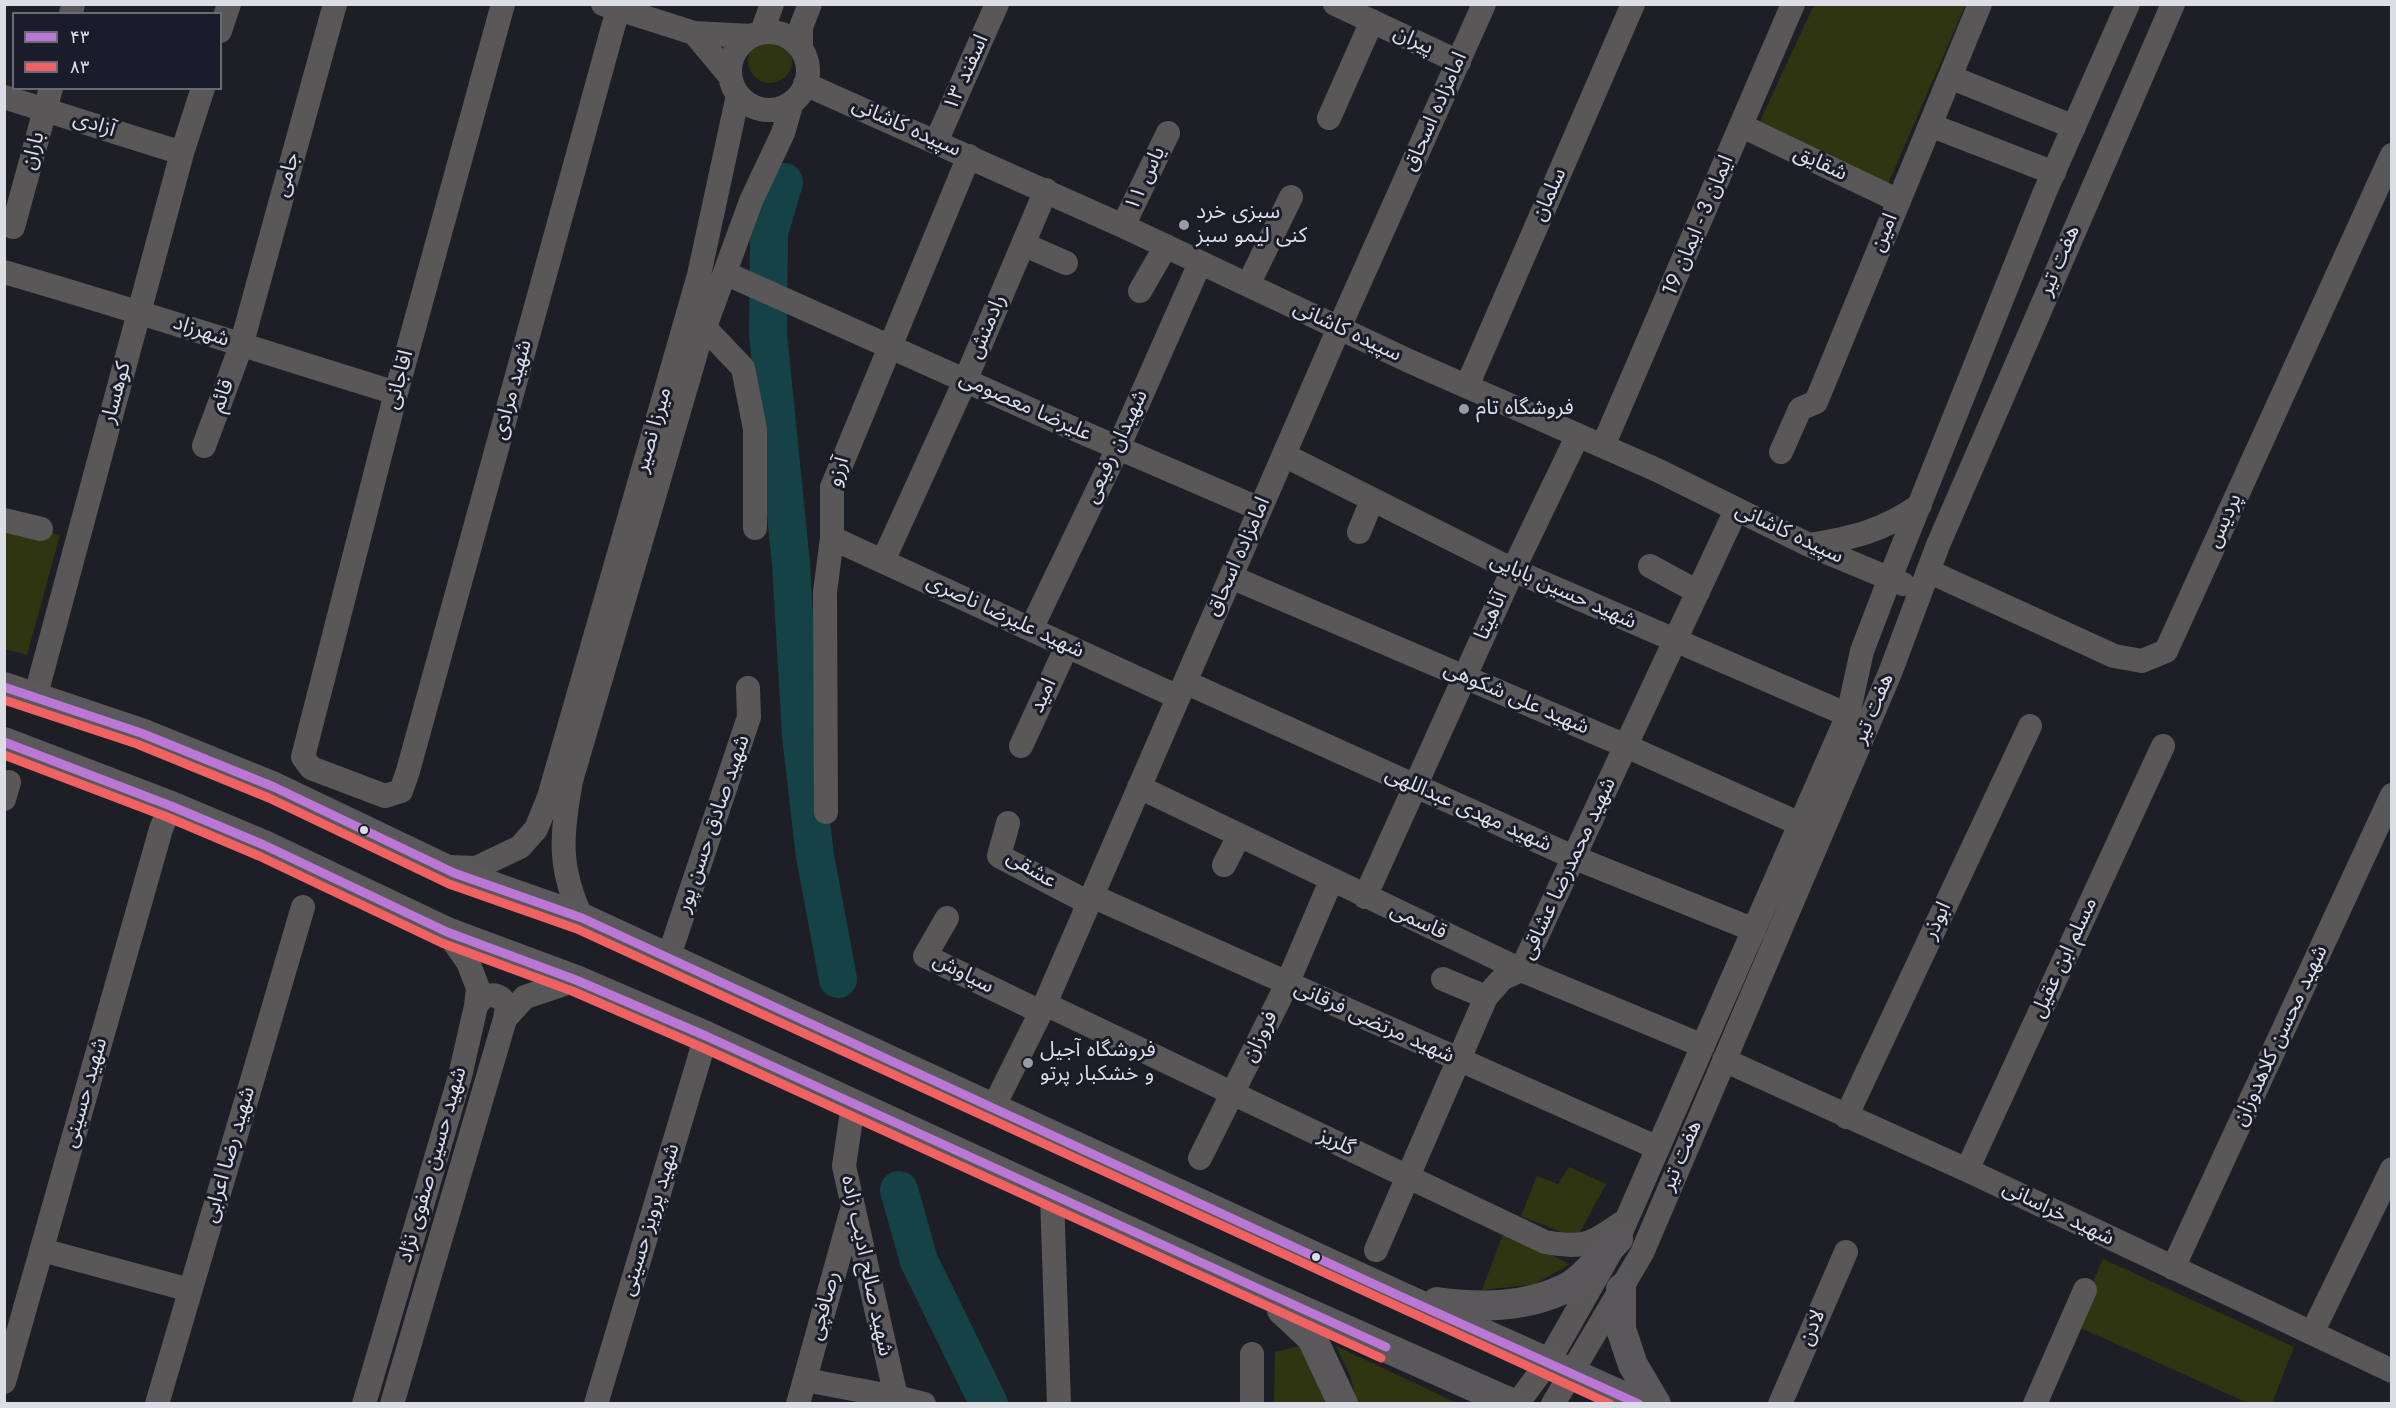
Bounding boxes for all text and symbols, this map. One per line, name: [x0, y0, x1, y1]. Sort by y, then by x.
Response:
legend: [12, 12, 222, 90]
street label: پیران: [1389, 21, 1437, 61]
text: ۴۳: [70, 24, 89, 50]
street label: اسفند ۱۳: [939, 31, 995, 115]
street label: امامزاده اسحاق: [1398, 48, 1474, 176]
text: ۸۳: [70, 54, 89, 80]
street label: سپیده کاشانی: [848, 93, 964, 163]
street label: آزادی: [70, 106, 118, 144]
street label: باران: [17, 129, 51, 173]
street label: شقایق: [1789, 141, 1851, 187]
street label: یاس ۱۱: [1120, 143, 1172, 215]
street label: جامی: [270, 150, 306, 200]
street label: ایمان 3 - ایمان 19: [1658, 152, 1740, 300]
street label: سلمان: [1527, 165, 1573, 225]
place label: سبزی خرد کنی لیمو سبز: [1196, 200, 1307, 250]
street label: امین: [1866, 210, 1904, 256]
marker: سبزی خرد کنی لیمو سبز: [1177, 218, 1191, 232]
street label: هفت تیر: [2034, 222, 2086, 300]
street label: رادمنش: [963, 291, 1013, 363]
street label: سپیده کاشانی: [1289, 296, 1405, 368]
street label: شهرزاد: [170, 311, 232, 353]
street label: شهید مرادی: [488, 337, 538, 443]
street label: اقاجانی: [380, 348, 420, 412]
street label: کوهسار: [97, 360, 137, 426]
street label: علیرضا معصومی: [955, 367, 1095, 447]
street label: قائم: [206, 376, 240, 416]
street label: میرزا نصیر: [630, 385, 678, 475]
street label: شهیدان رفیعی: [1080, 386, 1154, 508]
place label: فروشگاه تام: [1476, 396, 1574, 422]
marker: فروشگاه تام: [1457, 402, 1471, 416]
street label: آرزو: [823, 454, 855, 490]
street label: پردیس: [2202, 490, 2248, 552]
street label: امامزاده اسحاق: [1201, 493, 1277, 621]
street label: سپیده کاشانی: [1731, 498, 1847, 570]
street label: شهید حسین بابایی: [1486, 548, 1640, 636]
street label: شهید علیرضا ناصری: [922, 569, 1088, 665]
street label: آناهیتا: [1470, 588, 1514, 644]
street label: شهید علی شکوهی: [1439, 657, 1593, 741]
street label: هفت تیر: [1848, 670, 1900, 748]
street label: امید: [1025, 675, 1063, 717]
street label: شهید صادق حسن پور: [672, 732, 756, 916]
street label: شهید مهدی عبداللهی: [1381, 762, 1555, 858]
street label: شهید محمدرضا عشاقی: [1516, 774, 1622, 964]
unlabelled marker: [358, 824, 370, 836]
street label: عشقی: [1001, 845, 1061, 895]
street label: مسلم ابن عقیل: [2026, 894, 2104, 1022]
street label: قاسمی: [1386, 898, 1450, 946]
street label: ابوذر: [1918, 898, 1958, 944]
street label: شهید محسن کلاهدوزان: [2228, 942, 2334, 1130]
street label: سیاوش: [928, 948, 998, 1000]
street label: شهید مرتضی فرقانی: [1290, 976, 1458, 1070]
street label: فروزان: [1238, 1007, 1284, 1067]
street label: شهید حسینی: [58, 1035, 114, 1151]
place label: فروشگاه آجیل و خشکبار پرتو: [1040, 1038, 1156, 1088]
marker: فروشگاه آجیل و خشکبار پرتو: [1021, 1056, 1035, 1070]
street label: شهید حسین صفوی نژاد: [393, 1064, 473, 1266]
street label: شهید رضا اعرابی: [199, 1084, 261, 1226]
street label: هفت تیر: [1656, 1117, 1708, 1195]
street label: گلریز: [1314, 1124, 1358, 1162]
street label: شهید پرویز حسینی: [616, 1141, 686, 1299]
street label: شهید صالح ادیب زاده: [835, 1173, 897, 1359]
street label: شهید خراسانی: [1998, 1176, 2118, 1252]
unlabelled marker: [1310, 1251, 1322, 1263]
street label: رصافچی: [804, 1269, 846, 1343]
street label: لادن: [1794, 1306, 1832, 1350]

